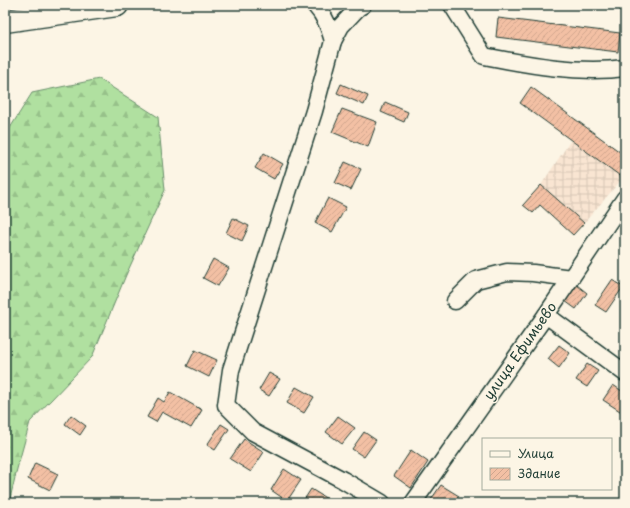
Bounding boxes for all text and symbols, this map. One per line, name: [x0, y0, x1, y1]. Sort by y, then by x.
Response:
street label: улица Ефимьево: [478, 297, 561, 404]
legend: [482, 438, 612, 490]
text: Улица: [518, 444, 554, 462]
text: Здание: [518, 464, 560, 482]

